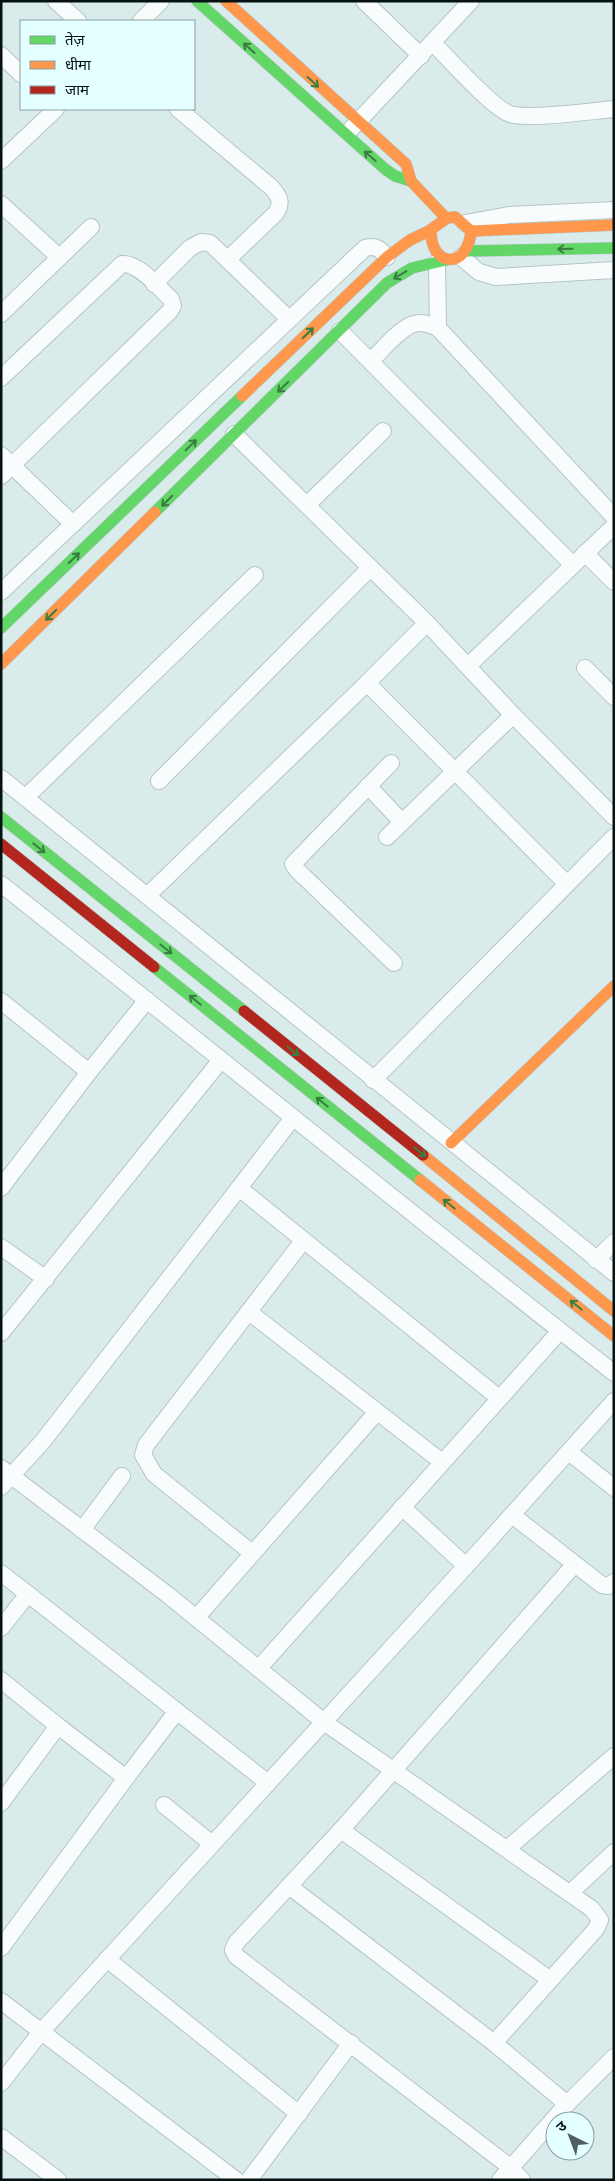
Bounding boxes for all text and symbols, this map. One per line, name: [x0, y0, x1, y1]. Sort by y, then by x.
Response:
legend: [20, 20, 195, 110]
text: तेज़: [65, 31, 86, 49]
one-way arrow: [243, 42, 256, 54]
text: धीमा: [65, 56, 92, 74]
one-way arrow: [307, 76, 319, 88]
text: जाम: [65, 81, 90, 99]
one-way arrow: [364, 151, 377, 162]
one-way arrow: [557, 244, 574, 254]
one-way arrow: [394, 270, 408, 280]
one-way arrow: [302, 327, 315, 339]
one-way arrow: [277, 381, 289, 393]
one-way arrow: [185, 440, 197, 452]
one-way arrow: [161, 494, 173, 507]
one-way arrow: [68, 552, 81, 564]
one-way arrow: [45, 608, 57, 621]
one-way arrow: [32, 842, 45, 853]
one-way arrow: [159, 944, 172, 955]
one-way arrow: [189, 995, 202, 1006]
one-way arrow: [286, 1045, 299, 1056]
one-way arrow: [316, 1097, 329, 1108]
one-way arrow: [413, 1147, 426, 1158]
one-way arrow: [442, 1199, 455, 1210]
one-way arrow: [569, 1300, 582, 1311]
north arrow: [545, 2111, 595, 2161]
text: उ: [553, 2117, 570, 2135]

